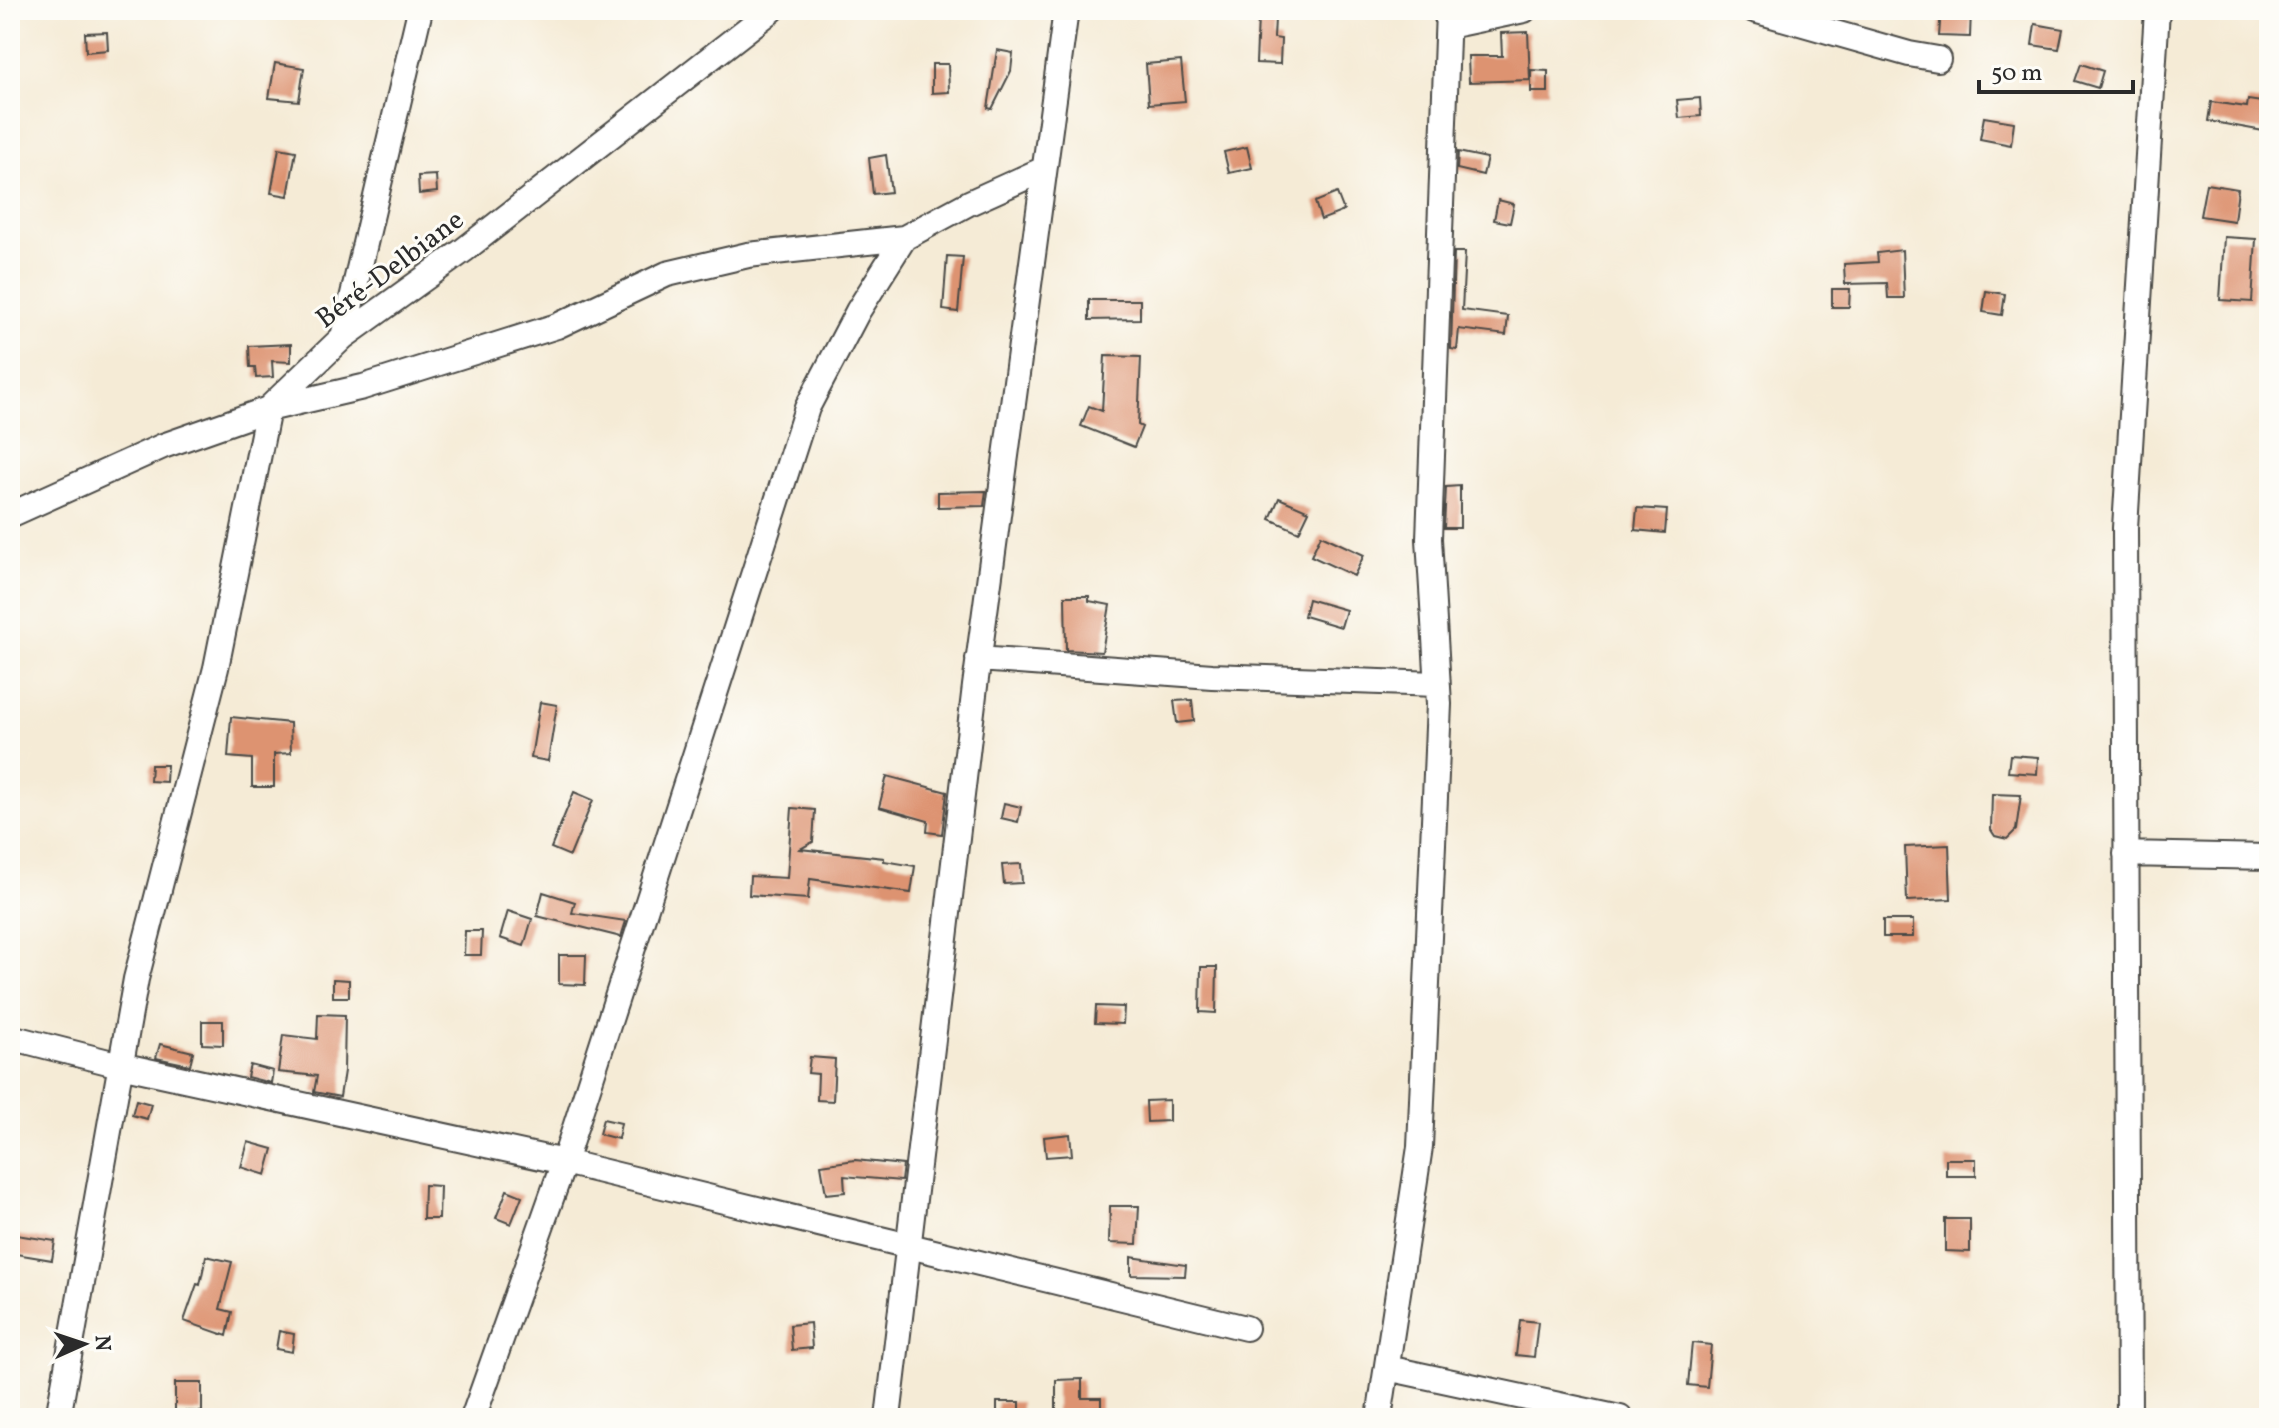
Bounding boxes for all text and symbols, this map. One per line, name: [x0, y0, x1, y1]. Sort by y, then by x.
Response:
scale bar: [1979, 44, 2133, 94]
text: 50 m: [1991, 57, 2043, 91]
street label: Béré-Delbiane: [308, 201, 473, 339]
north arrow: [44, 1304, 124, 1384]
text: N: [86, 1334, 117, 1352]

